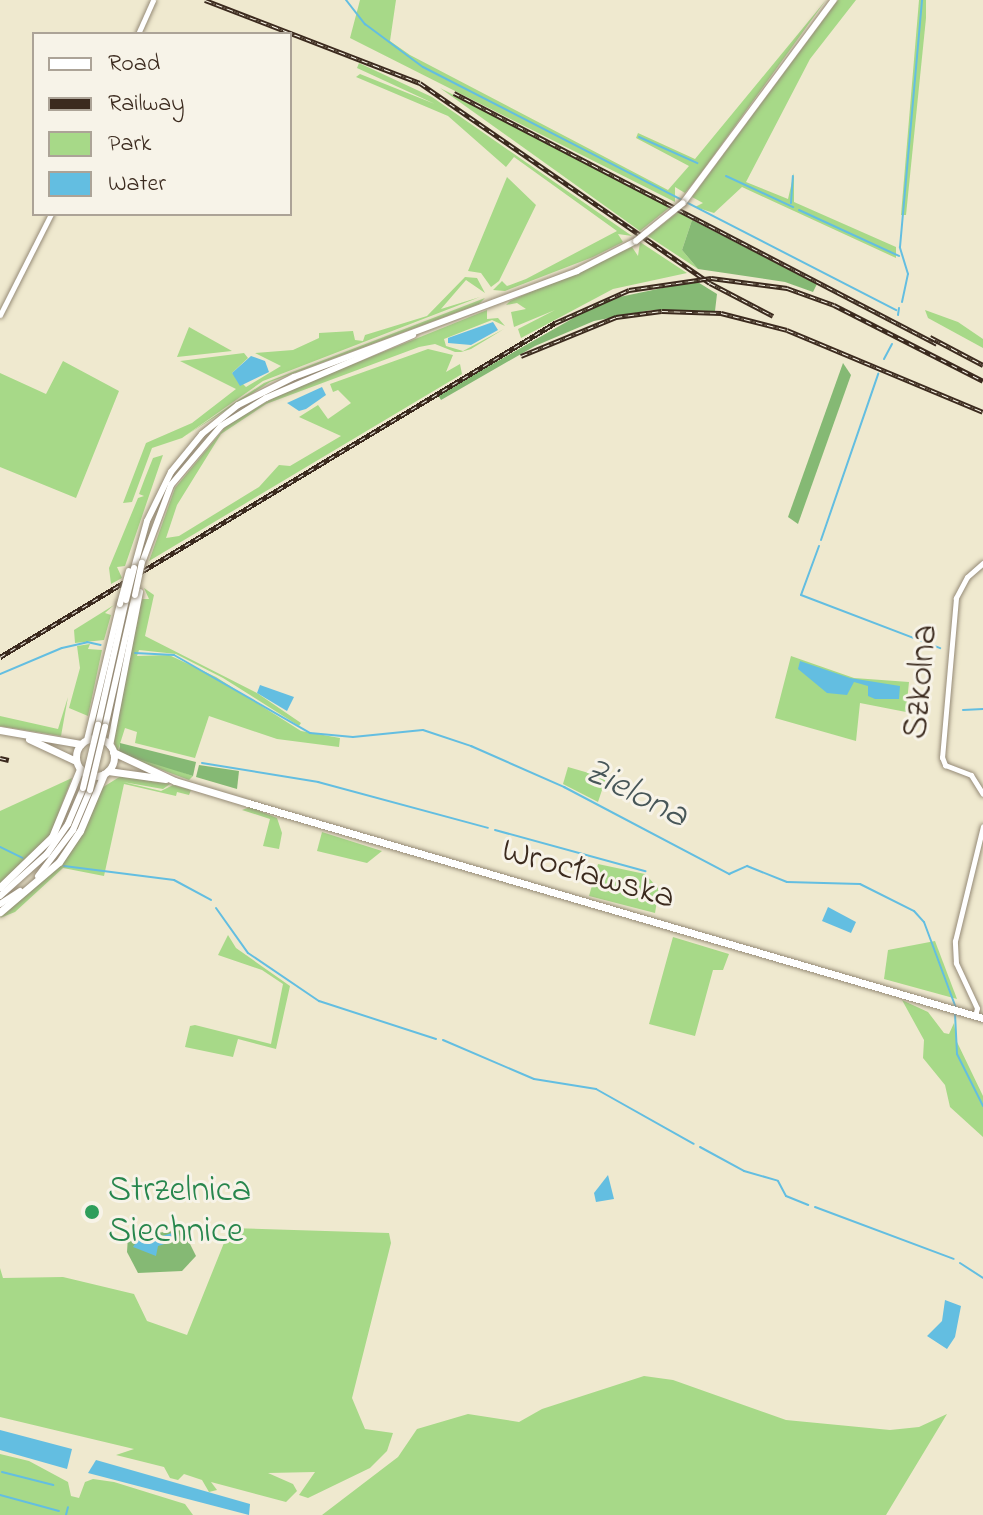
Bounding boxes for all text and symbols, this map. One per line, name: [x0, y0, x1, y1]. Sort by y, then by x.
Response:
legend: [32, 32, 292, 216]
text: Road: [108, 47, 160, 82]
text: Railway: [108, 87, 185, 122]
text: Park: [108, 127, 151, 162]
text: Water: [108, 167, 166, 202]
street label: Szkolna: [895, 623, 949, 741]
water label: Zielona: [575, 750, 695, 840]
street label: Wrocławska: [496, 830, 680, 920]
place label: Strzelnica Siechnice: [108, 1169, 251, 1254]
marker: Strzelnica Siechnice: [83, 1203, 101, 1221]

